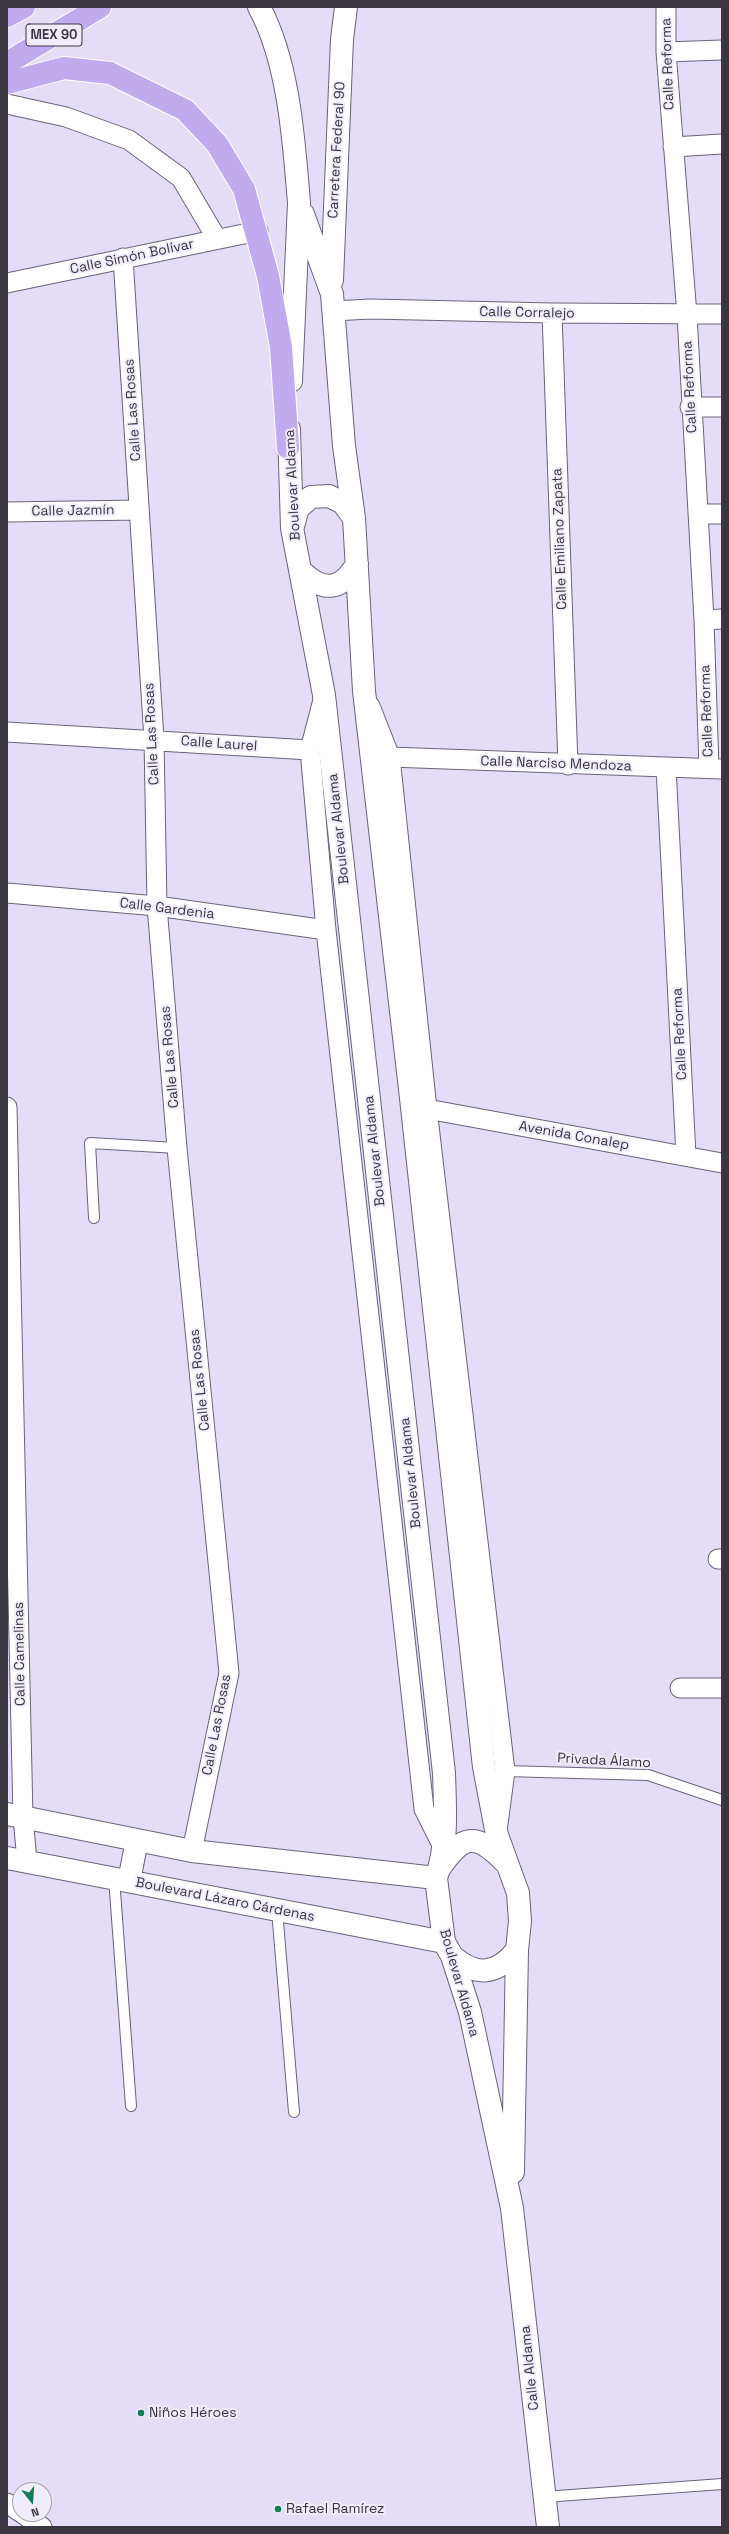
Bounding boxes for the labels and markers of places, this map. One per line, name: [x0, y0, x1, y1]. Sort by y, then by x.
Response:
place label: Niños Héroes: [149, 2405, 237, 2421]
marker: Niños Héroes: [136, 2408, 146, 2418]
place label: Rafael Ramírez: [286, 2501, 384, 2517]
marker: Rafael Ramírez: [273, 2504, 283, 2514]

